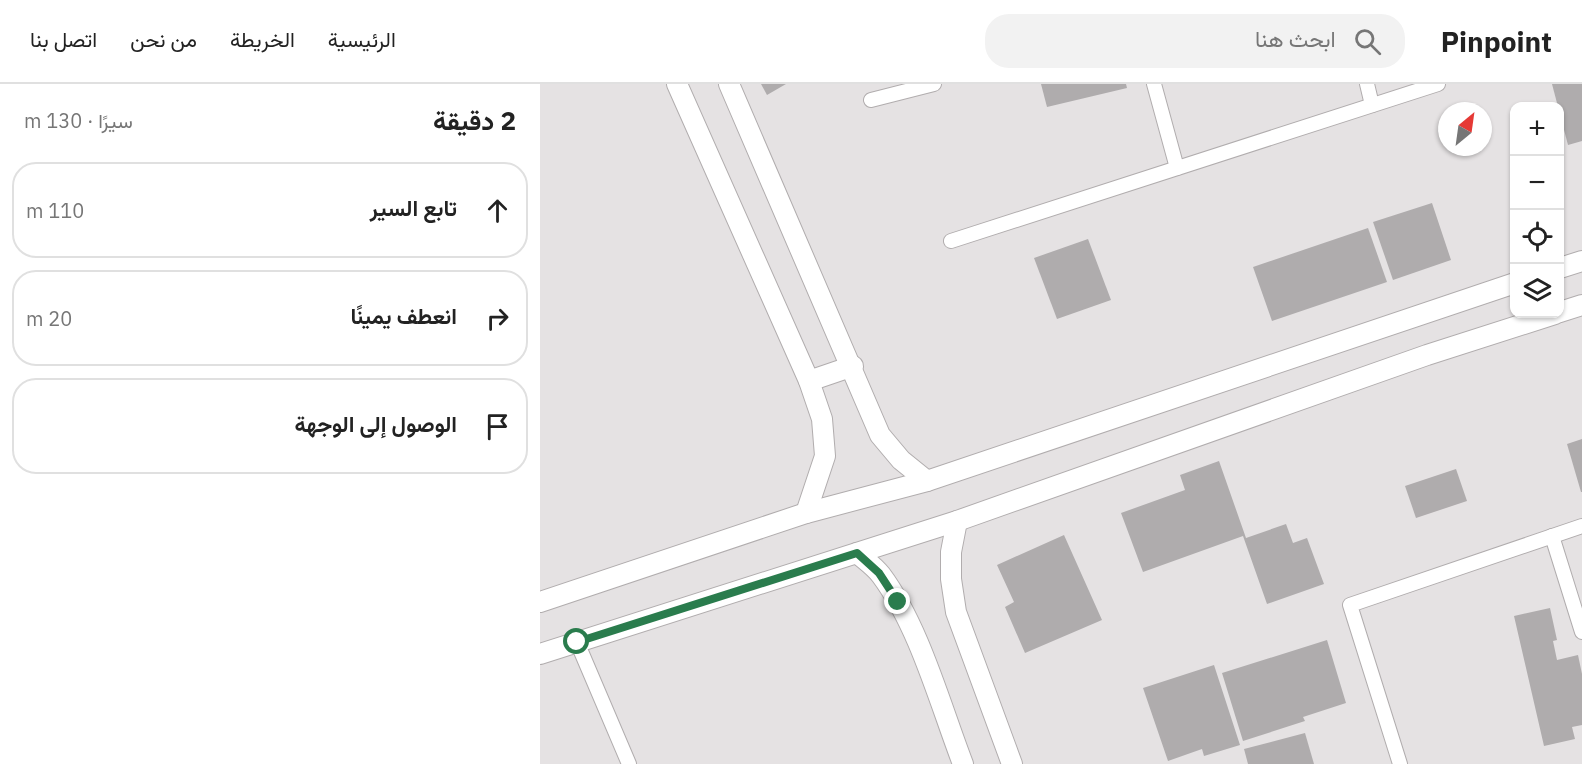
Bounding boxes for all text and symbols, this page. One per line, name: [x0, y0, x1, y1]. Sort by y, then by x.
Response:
search box: [985, 14, 1405, 68]
text: Pinpoint: [1441, 23, 1552, 60]
text: ابحث هنا: [1255, 24, 1336, 53]
text: اتصل بنا: [30, 25, 97, 53]
text: من نحن: [130, 25, 197, 53]
text: الخريطة: [230, 25, 295, 53]
text: الرئيسية: [328, 25, 396, 53]
icon: search: [1351, 25, 1384, 58]
north arrow: [1438, 102, 1492, 156]
map controls: [1510, 102, 1564, 318]
button: +: [1510, 102, 1564, 156]
text: 2 دقيقة: [433, 103, 516, 137]
text: سيرًا · 130 m: [24, 107, 133, 134]
button: −: [1510, 156, 1564, 210]
text: تابع السير: [370, 193, 457, 222]
icon: ahead: [481, 194, 514, 227]
text: 110 m: [26, 197, 84, 224]
button: locate: [1510, 210, 1564, 264]
button: layers: [1510, 264, 1564, 318]
text: انعطف يمينًا: [350, 301, 457, 330]
icon: right: [481, 302, 514, 335]
text: 20 m: [26, 305, 72, 332]
text: الوصول إلى الوجهة: [295, 409, 457, 438]
icon: arrive: [481, 410, 514, 443]
route end: [884, 588, 910, 614]
route start: [563, 628, 589, 654]

